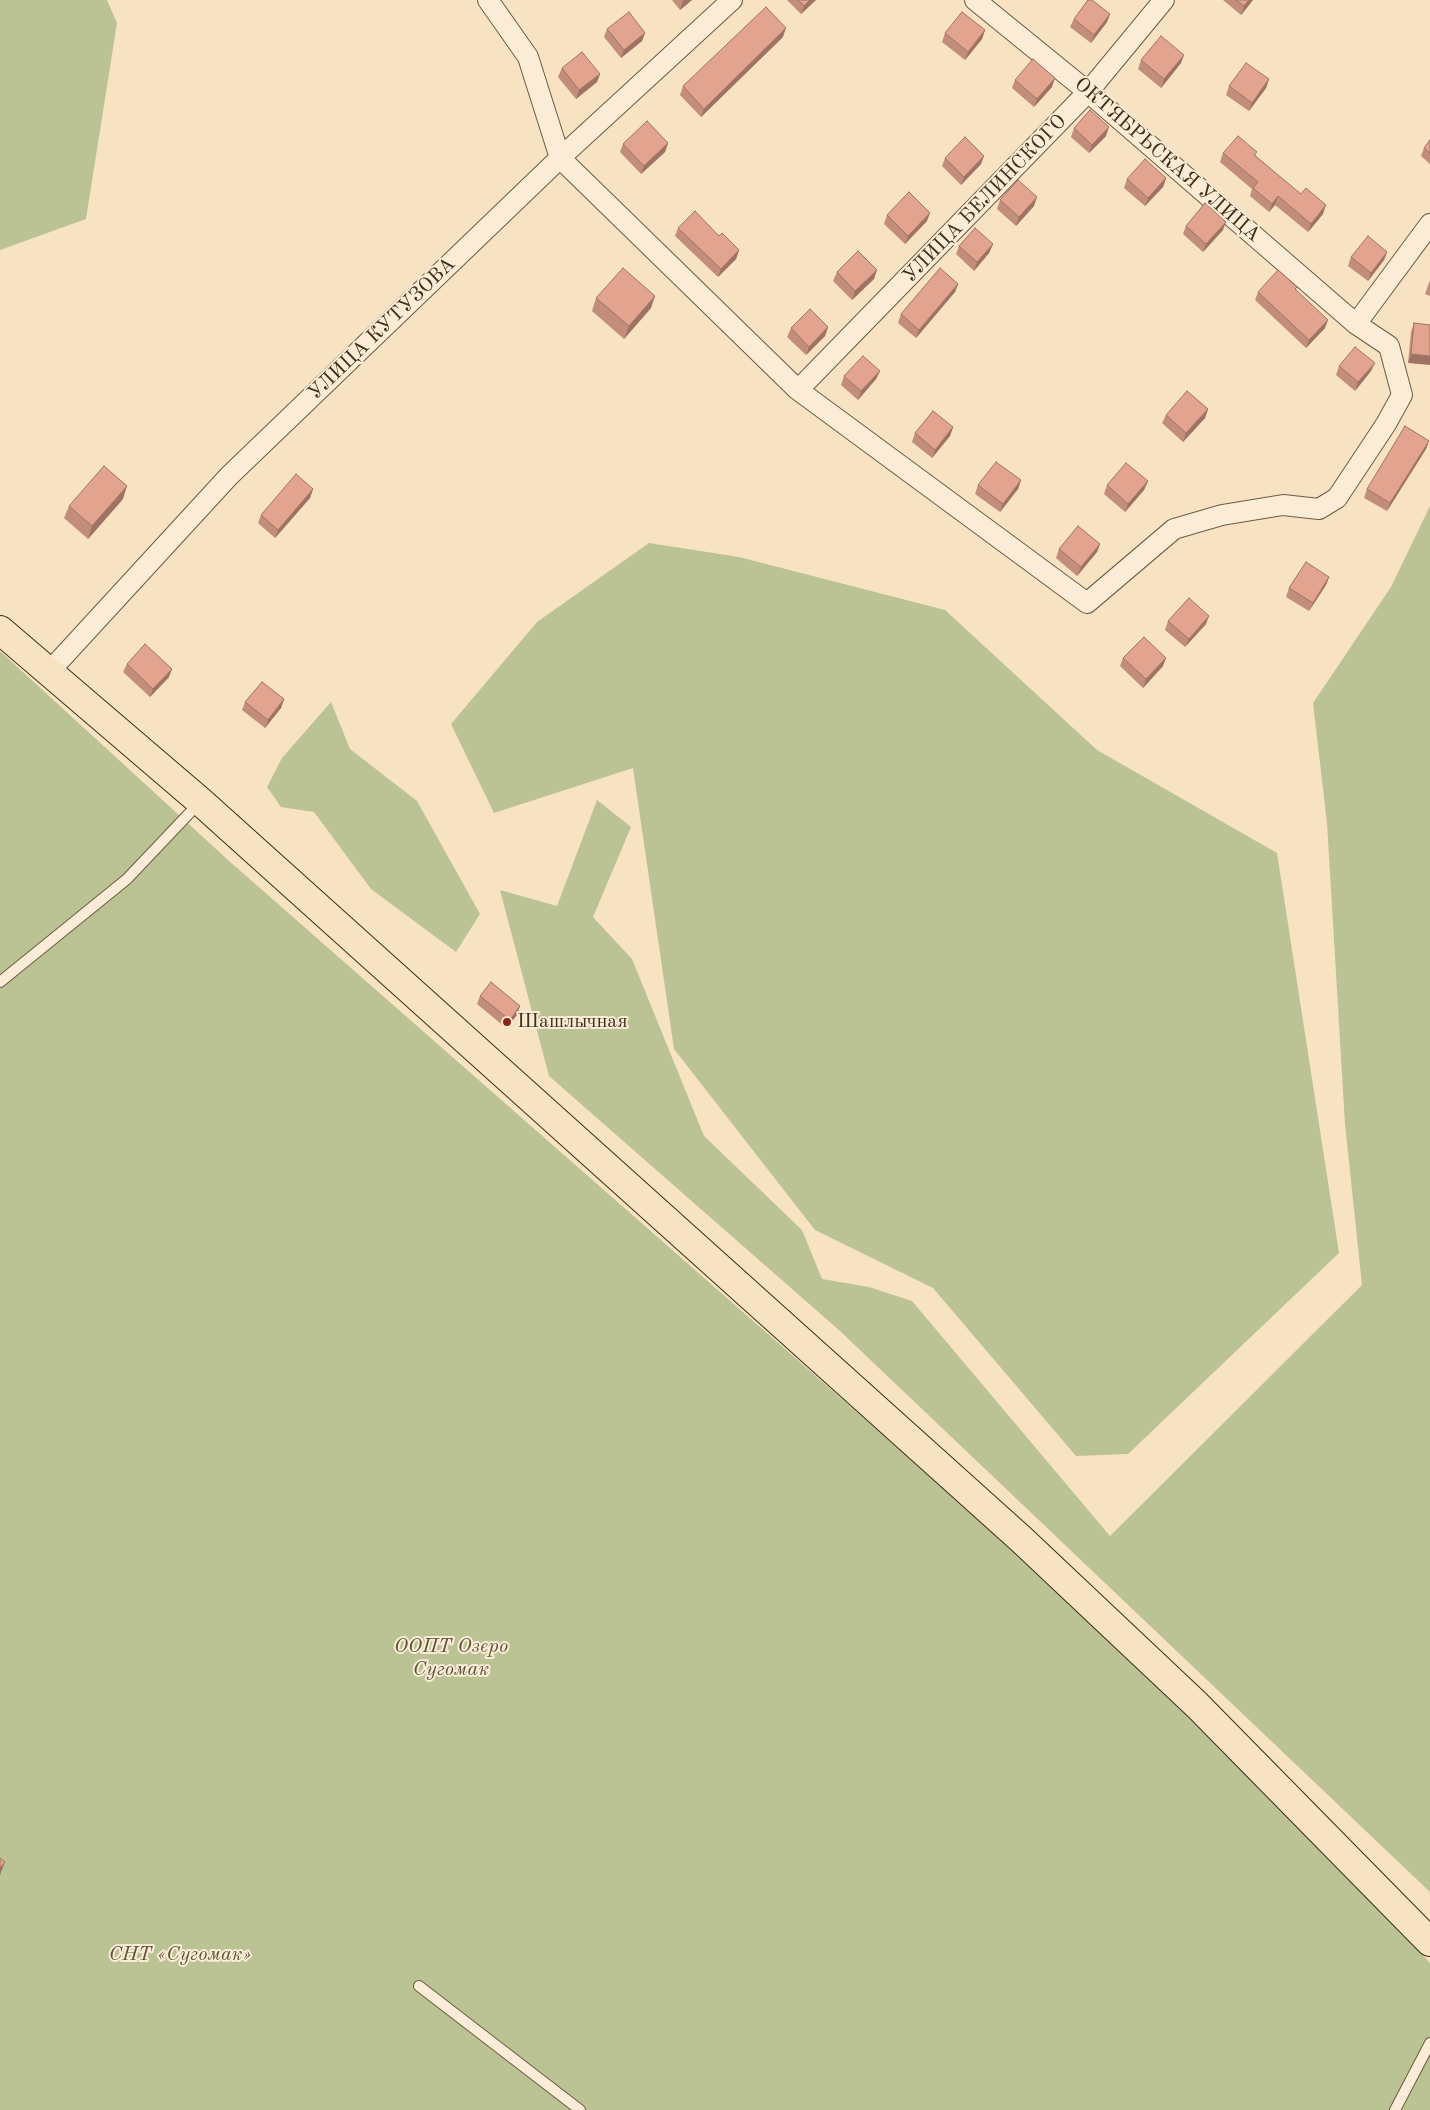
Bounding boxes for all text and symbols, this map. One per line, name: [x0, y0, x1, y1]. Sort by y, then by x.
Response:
street label: ОКТЯБРЬСКАЯ УЛИЦА: [1069, 73, 1265, 247]
street label: УЛИЦА БЕЛИНСКОГО: [898, 110, 1072, 288]
street label: УЛИЦА КУТУЗОВА: [303, 253, 461, 405]
place label: Шашлычная: [517, 1010, 628, 1034]
marker: Шашлычная: [501, 1016, 513, 1028]
park label: ООПТ Озеро Сугомак: [394, 1635, 508, 1682]
park label: СНТ «Сугомак»: [109, 1943, 251, 1967]

